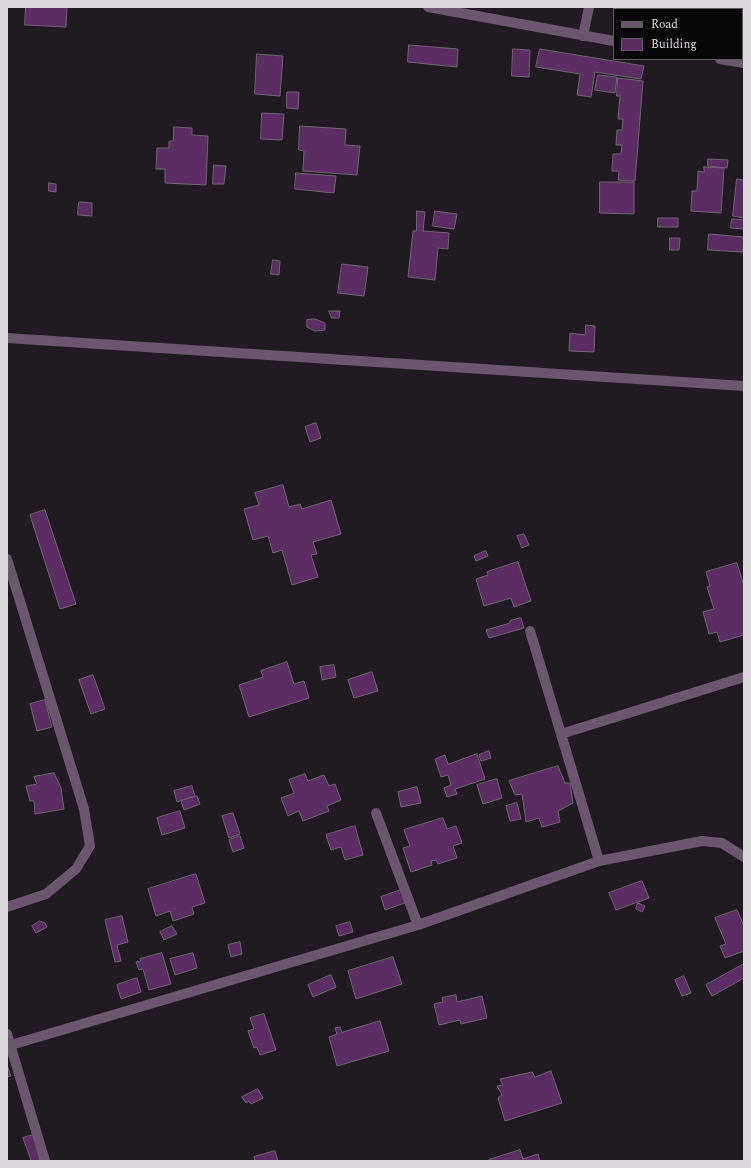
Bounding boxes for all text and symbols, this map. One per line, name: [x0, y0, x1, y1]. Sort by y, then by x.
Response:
legend: [613, 8, 743, 60]
text: Road: [651, 15, 678, 34]
text: Building: [651, 35, 697, 54]

